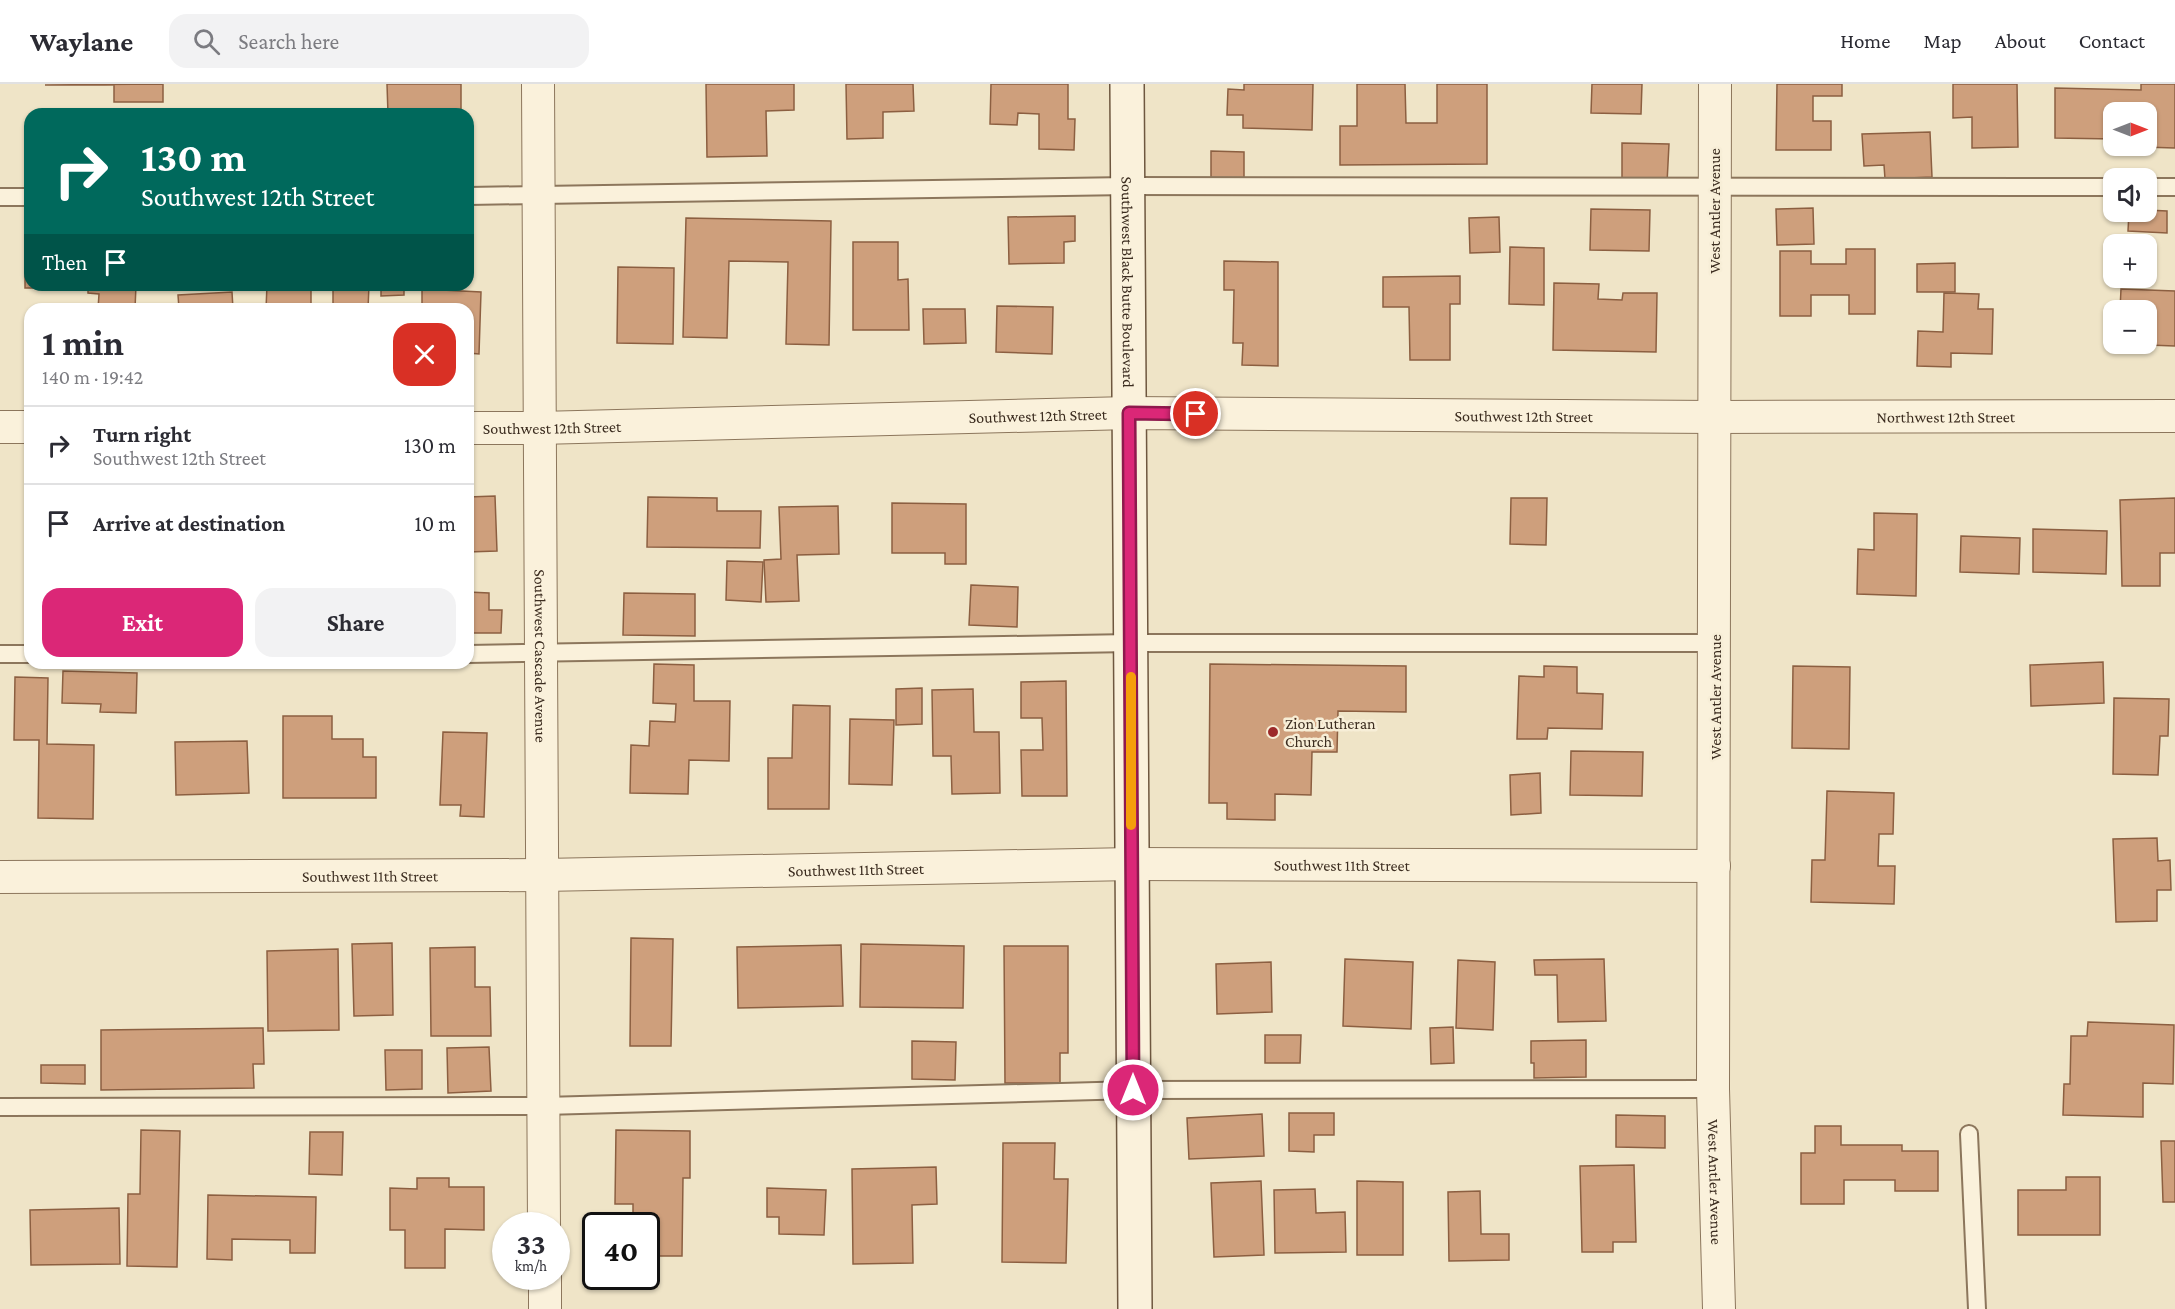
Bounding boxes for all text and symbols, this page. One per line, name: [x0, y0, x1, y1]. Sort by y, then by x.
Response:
search box: [169, 14, 589, 68]
icon: search: [190, 25, 223, 58]
text: Waylane: [30, 26, 133, 57]
text: Search here: [238, 29, 339, 54]
text: Home: [1840, 29, 1890, 53]
text: Map: [1923, 29, 1962, 53]
text: About: [1995, 29, 2046, 53]
text: Contact: [2079, 29, 2145, 53]
north arrow: [2103, 102, 2157, 156]
map controls: [2103, 102, 2157, 354]
icon: right: [42, 132, 120, 210]
text: 130 m: [141, 133, 246, 180]
street label: West Antler Avenue: [1706, 148, 1723, 274]
button: sound: [2103, 168, 2157, 222]
street label: Southwest Black Butte Boulevard: [1119, 176, 1137, 388]
text: Southwest 12th Street: [141, 182, 374, 212]
button: +: [2103, 234, 2157, 288]
icon: arrive: [99, 246, 132, 279]
text: Then: [42, 250, 87, 275]
button: −: [2103, 300, 2157, 354]
text: 1 min: [42, 323, 124, 363]
button: close: [393, 323, 456, 386]
text: 140 m · 19:42: [42, 366, 143, 388]
pin: [1170, 388, 1221, 439]
icon: arrive: [1179, 397, 1212, 430]
street label: Southwest 12th Street: [969, 406, 1108, 426]
street label: Southwest 12th Street: [1455, 407, 1594, 425]
street label: Northwest 12th Street: [1877, 408, 2016, 426]
street label: Southwest 12th Street: [483, 418, 622, 437]
text: Turn right: [93, 422, 191, 447]
icon: right: [42, 429, 75, 462]
text: 130 m: [404, 433, 456, 458]
text: Southwest 12th Street: [93, 447, 266, 469]
icon: arrive: [42, 507, 75, 540]
text: Arrive at destination: [93, 511, 285, 536]
text: 10 m: [414, 511, 456, 536]
street label: Southwest Cascade Avenue: [532, 569, 549, 743]
button: Exit: [42, 588, 243, 657]
button: Share: [255, 588, 456, 657]
street label: West Antler Avenue: [1707, 634, 1724, 760]
place label: Zion Lutheran Church: [1285, 715, 1376, 750]
marker: Zion Lutheran Church: [1266, 725, 1280, 739]
street label: Southwest 11th Street: [1274, 856, 1411, 874]
street label: Southwest 11th Street: [788, 860, 925, 879]
street label: Southwest 11th Street: [302, 867, 439, 885]
position arrow: [1101, 1058, 1165, 1122]
street label: West Antler Avenue: [1705, 1119, 1725, 1245]
speed limit sign: 40: [582, 1212, 660, 1290]
text: 33: [516, 1227, 546, 1260]
text: km/h: [515, 1258, 547, 1274]

